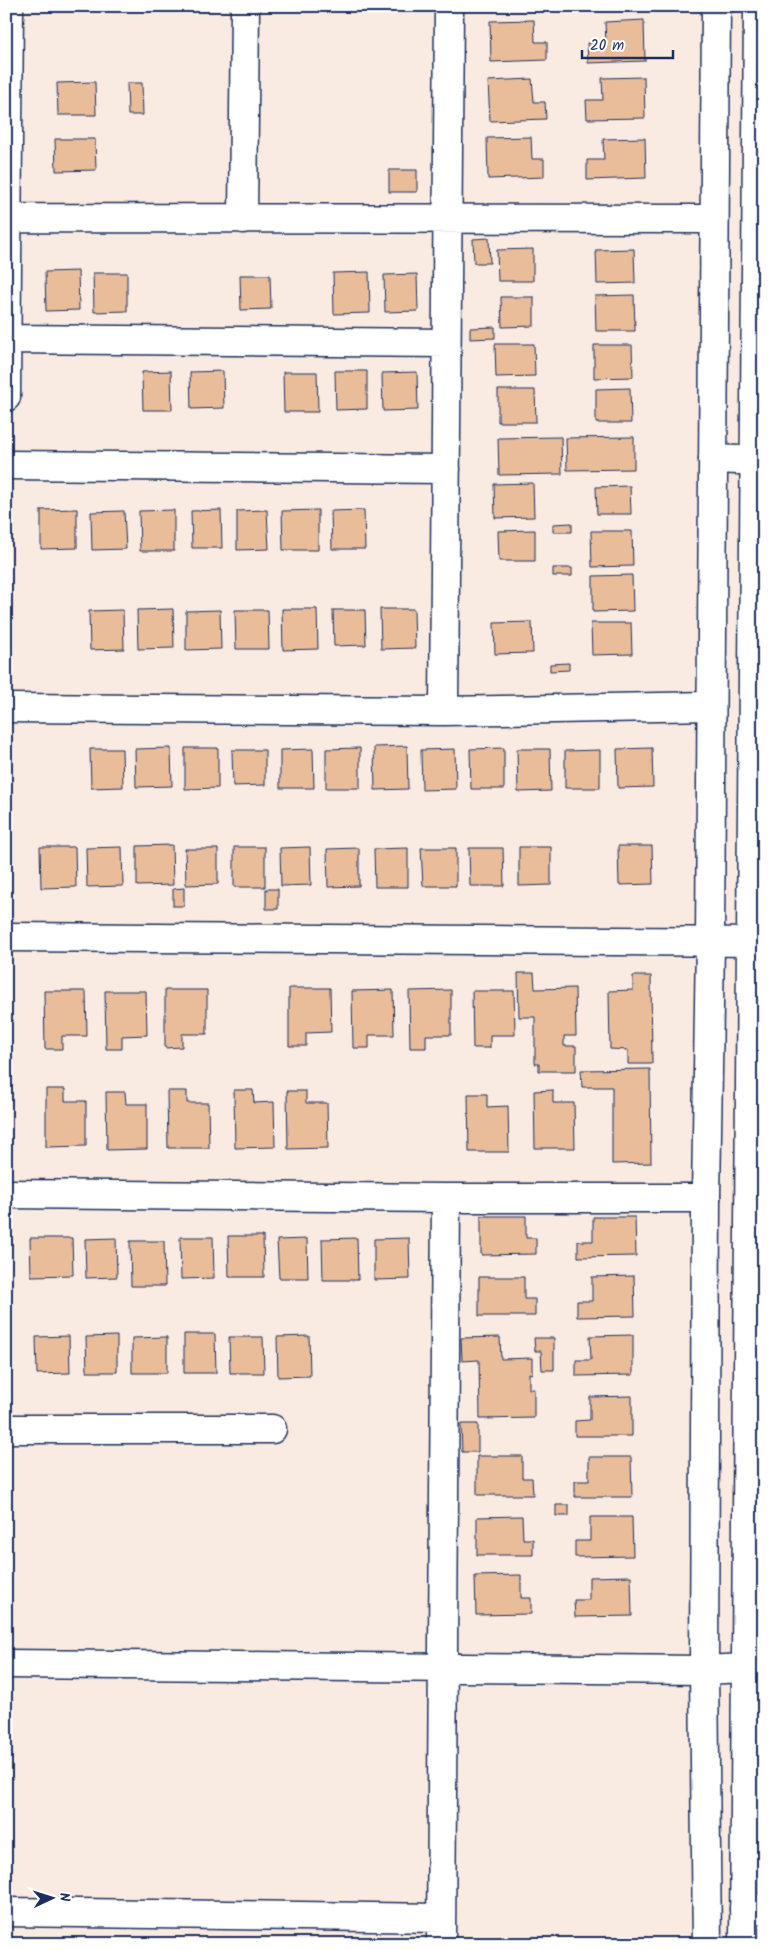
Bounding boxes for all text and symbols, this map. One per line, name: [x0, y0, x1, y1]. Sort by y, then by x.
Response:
scale bar: [582, 28, 674, 60]
text: 20 m: [590, 34, 624, 58]
north arrow: [28, 1872, 78, 1922]
text: N: [53, 1892, 75, 1902]

